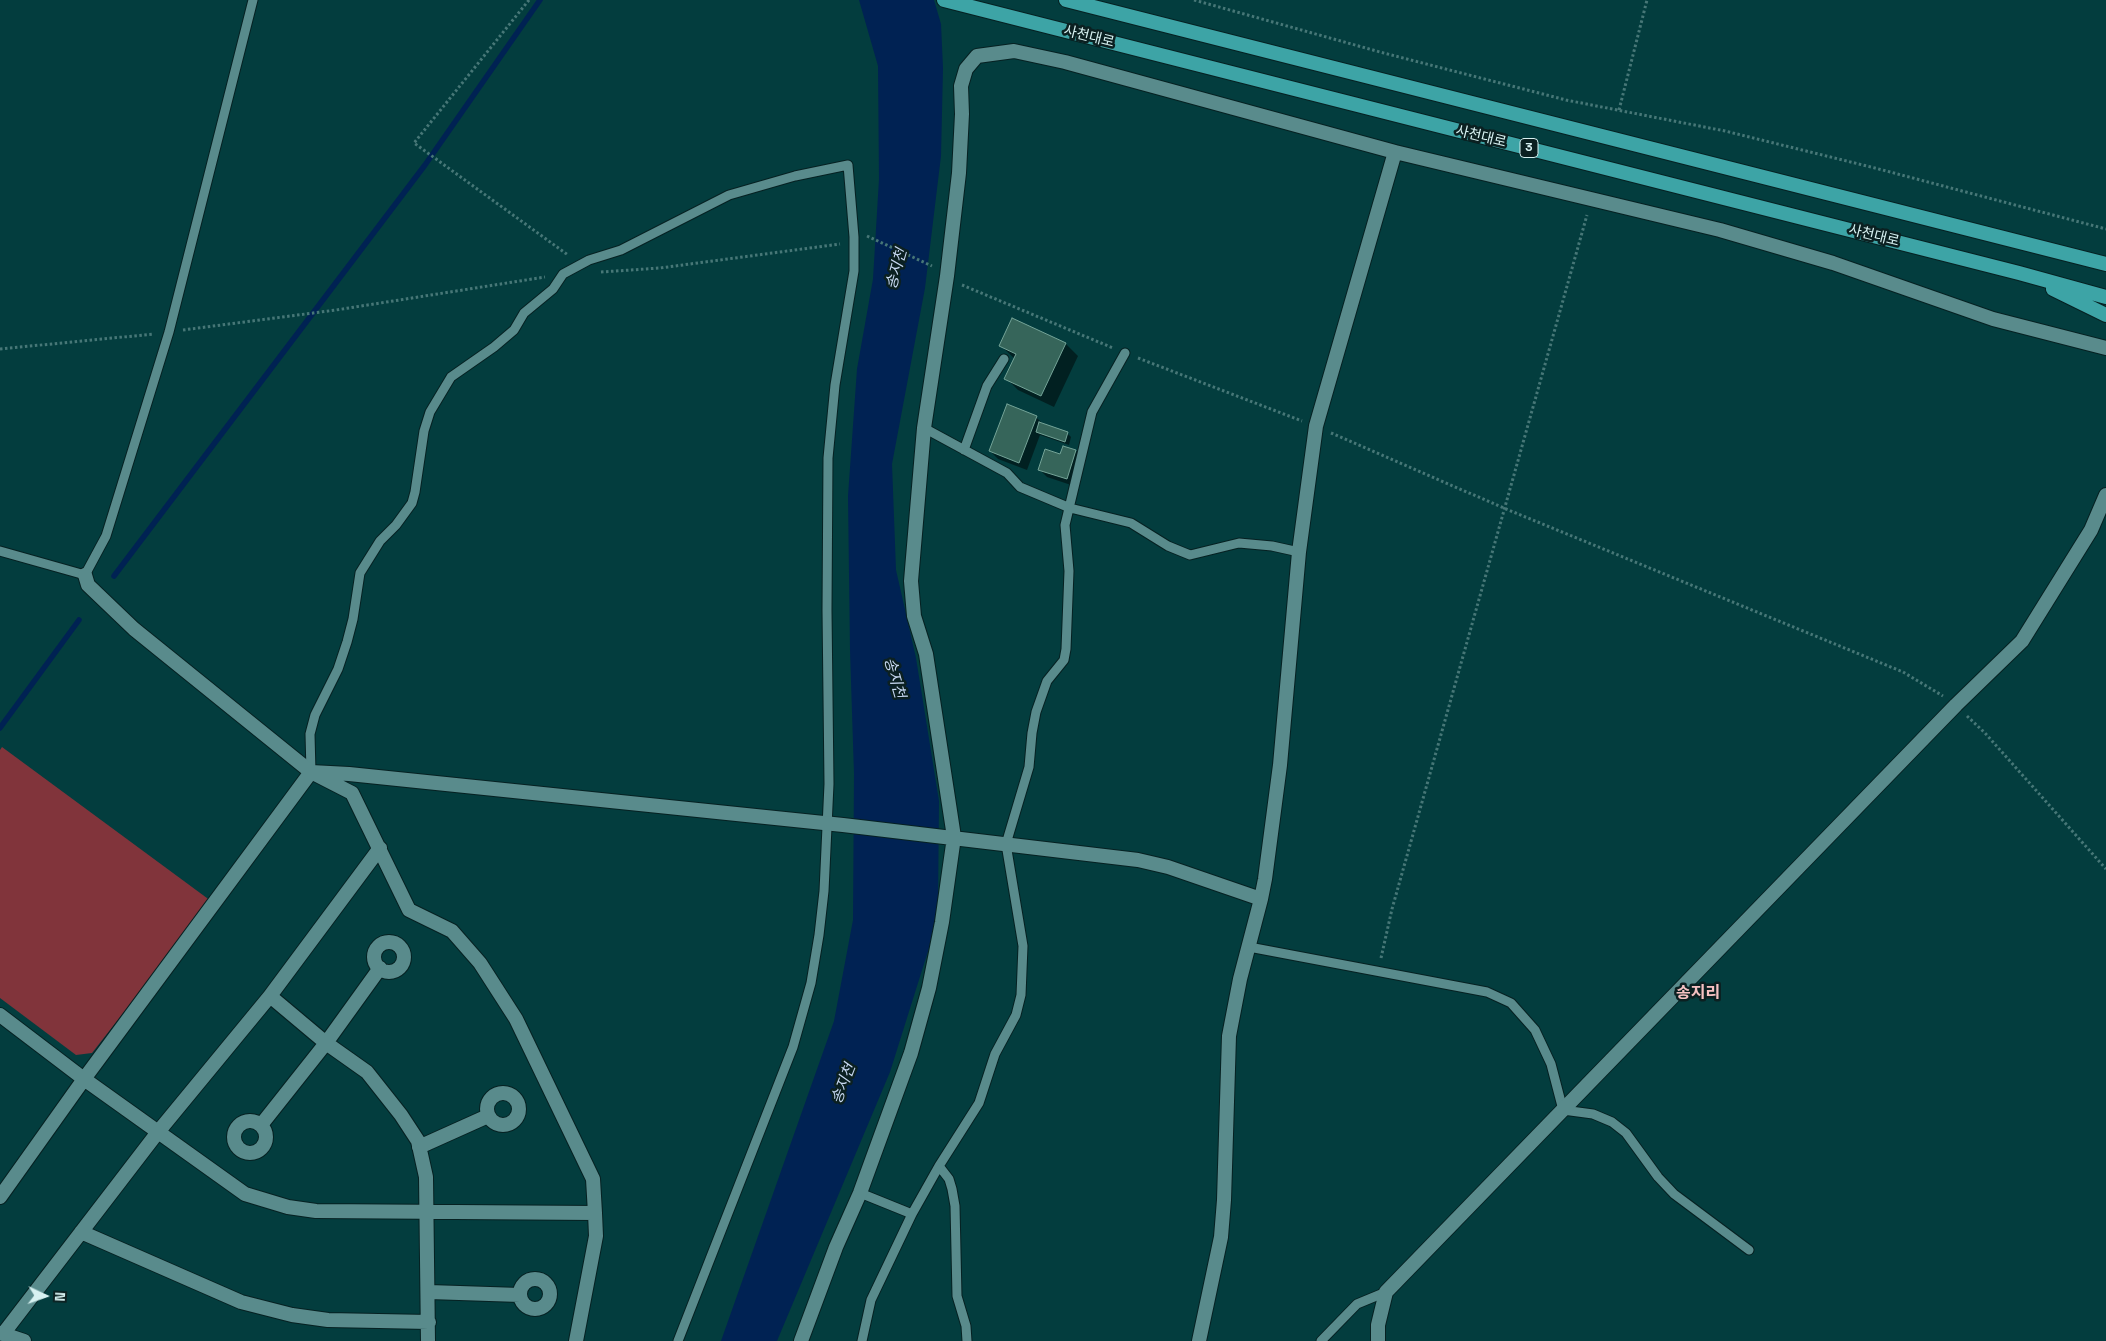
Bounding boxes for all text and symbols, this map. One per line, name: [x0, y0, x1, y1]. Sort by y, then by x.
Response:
street label: 사천대로: [1062, 23, 1116, 51]
street label: 사천대로: [1454, 123, 1508, 151]
road number: 3: [1520, 138, 1538, 158]
street label: 사천대로: [1847, 222, 1901, 250]
water label: 송지천: [883, 247, 911, 291]
water label: 송지천: [880, 656, 908, 700]
district label: 송지리: [1676, 984, 1720, 1004]
water label: 송지천: [828, 1061, 860, 1107]
north arrow: [20, 1271, 70, 1321]
text: N: [51, 1292, 69, 1302]

